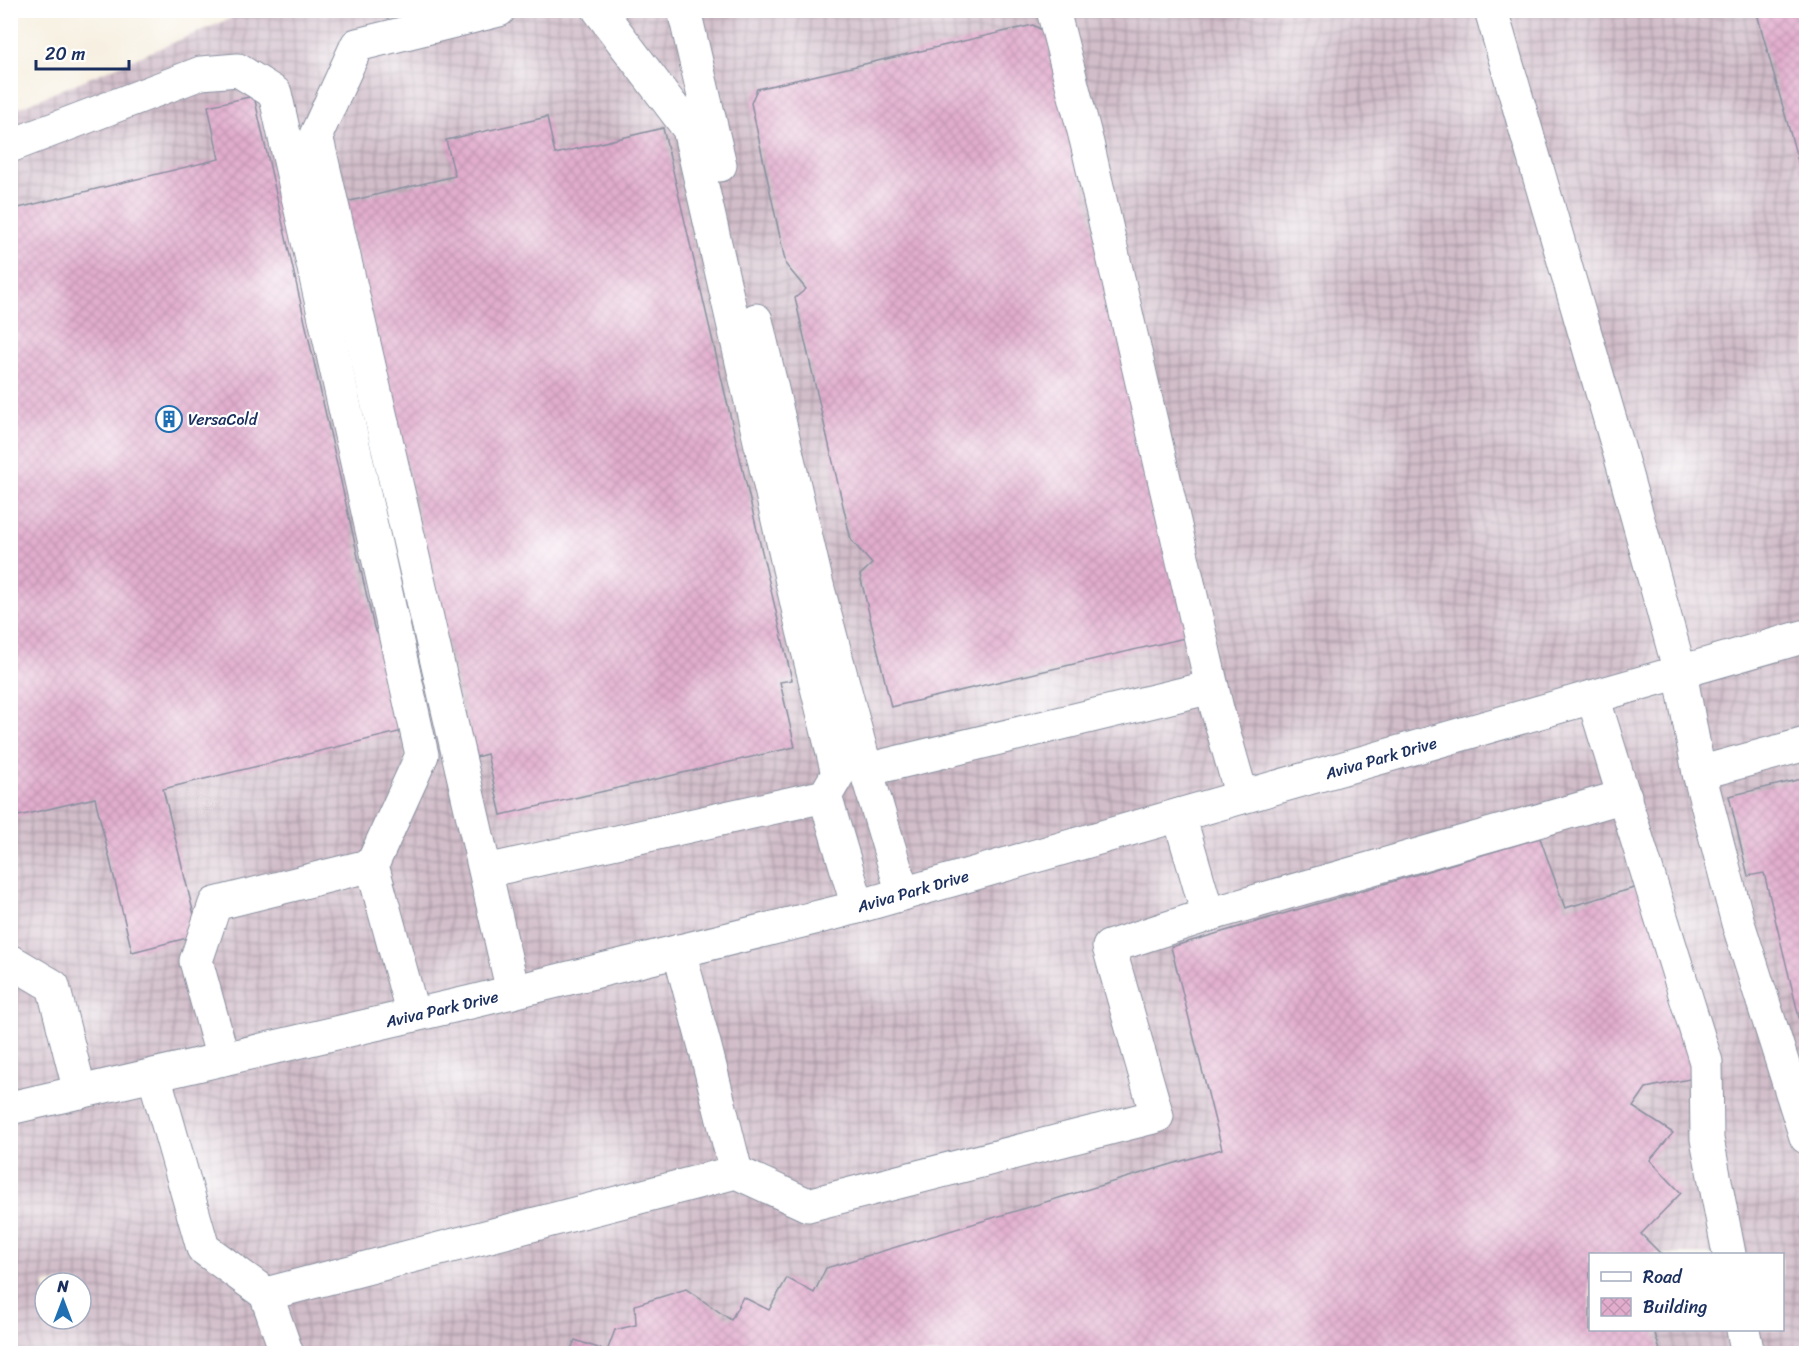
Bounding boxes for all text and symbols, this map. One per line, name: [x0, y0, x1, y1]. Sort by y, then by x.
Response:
scale bar: [36, 33, 129, 71]
text: 20 m: [45, 38, 85, 70]
building icon: VersaCold: [154, 404, 184, 434]
place label: VersaCold: [188, 405, 259, 434]
street label: Aviva Park Drive: [1321, 728, 1440, 788]
street label: Aviva Park Drive: [853, 861, 972, 921]
street label: Aviva Park Drive: [382, 982, 501, 1036]
legend: [1589, 1253, 1784, 1331]
text: Road: [1643, 1261, 1683, 1293]
north arrow: [33, 1271, 93, 1331]
text: N: [56, 1272, 69, 1301]
text: Building: [1643, 1291, 1707, 1323]

